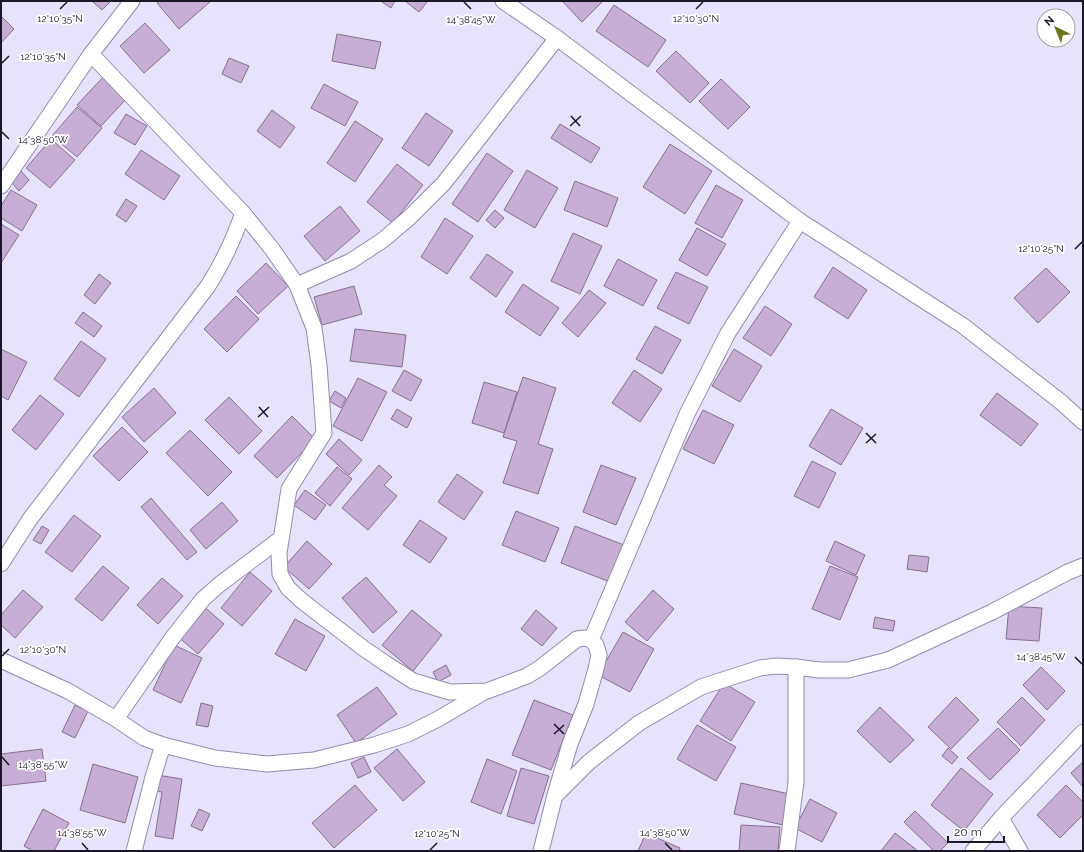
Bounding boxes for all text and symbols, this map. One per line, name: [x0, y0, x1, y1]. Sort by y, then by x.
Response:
north arrow: [1036, 8, 1076, 48]
text: 12°10'35"N: [37, 13, 83, 24]
text: 12°10'30"N: [673, 13, 719, 24]
text: N: [1042, 13, 1057, 29]
text: 14°38'45"W: [447, 14, 496, 25]
text: 12°10'35"N: [20, 51, 66, 62]
text: 14°38'50"W: [18, 134, 69, 145]
text: 12°10'25"N: [1018, 243, 1064, 254]
text: 12°10'30"N: [20, 644, 66, 655]
text: 14°38'45"W: [1017, 651, 1066, 662]
text: 14°38'55"W: [18, 759, 68, 770]
scale bar: [948, 818, 1004, 844]
text: 20 m: [954, 825, 982, 839]
text: 14°38'55"W: [57, 827, 107, 838]
text: 14°38'50"W: [640, 827, 691, 838]
text: 12°10'25"N: [414, 828, 460, 839]

